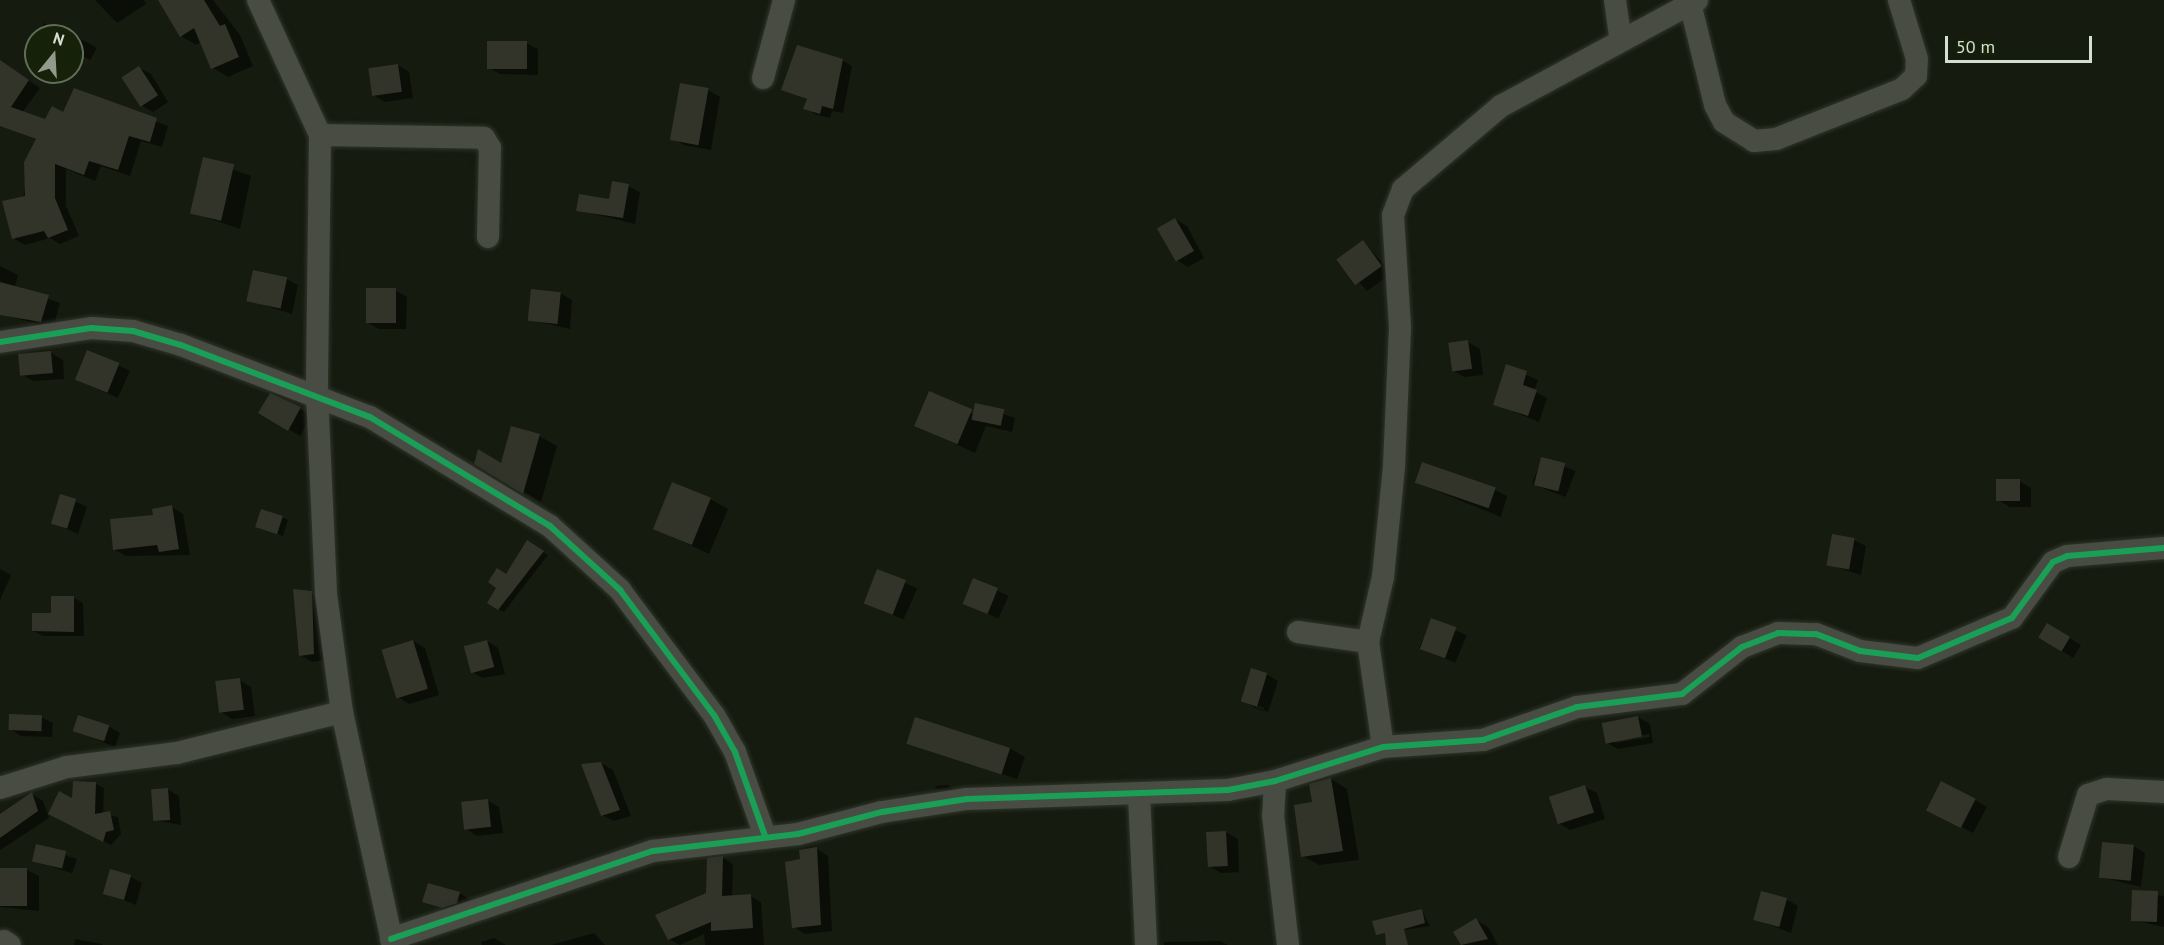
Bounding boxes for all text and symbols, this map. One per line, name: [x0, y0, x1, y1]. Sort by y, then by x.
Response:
north arrow: [24, 24, 84, 84]
scale bar: [1948, 24, 2095, 62]
text: N: [51, 28, 67, 50]
text: 50 m: [1956, 35, 1995, 58]

